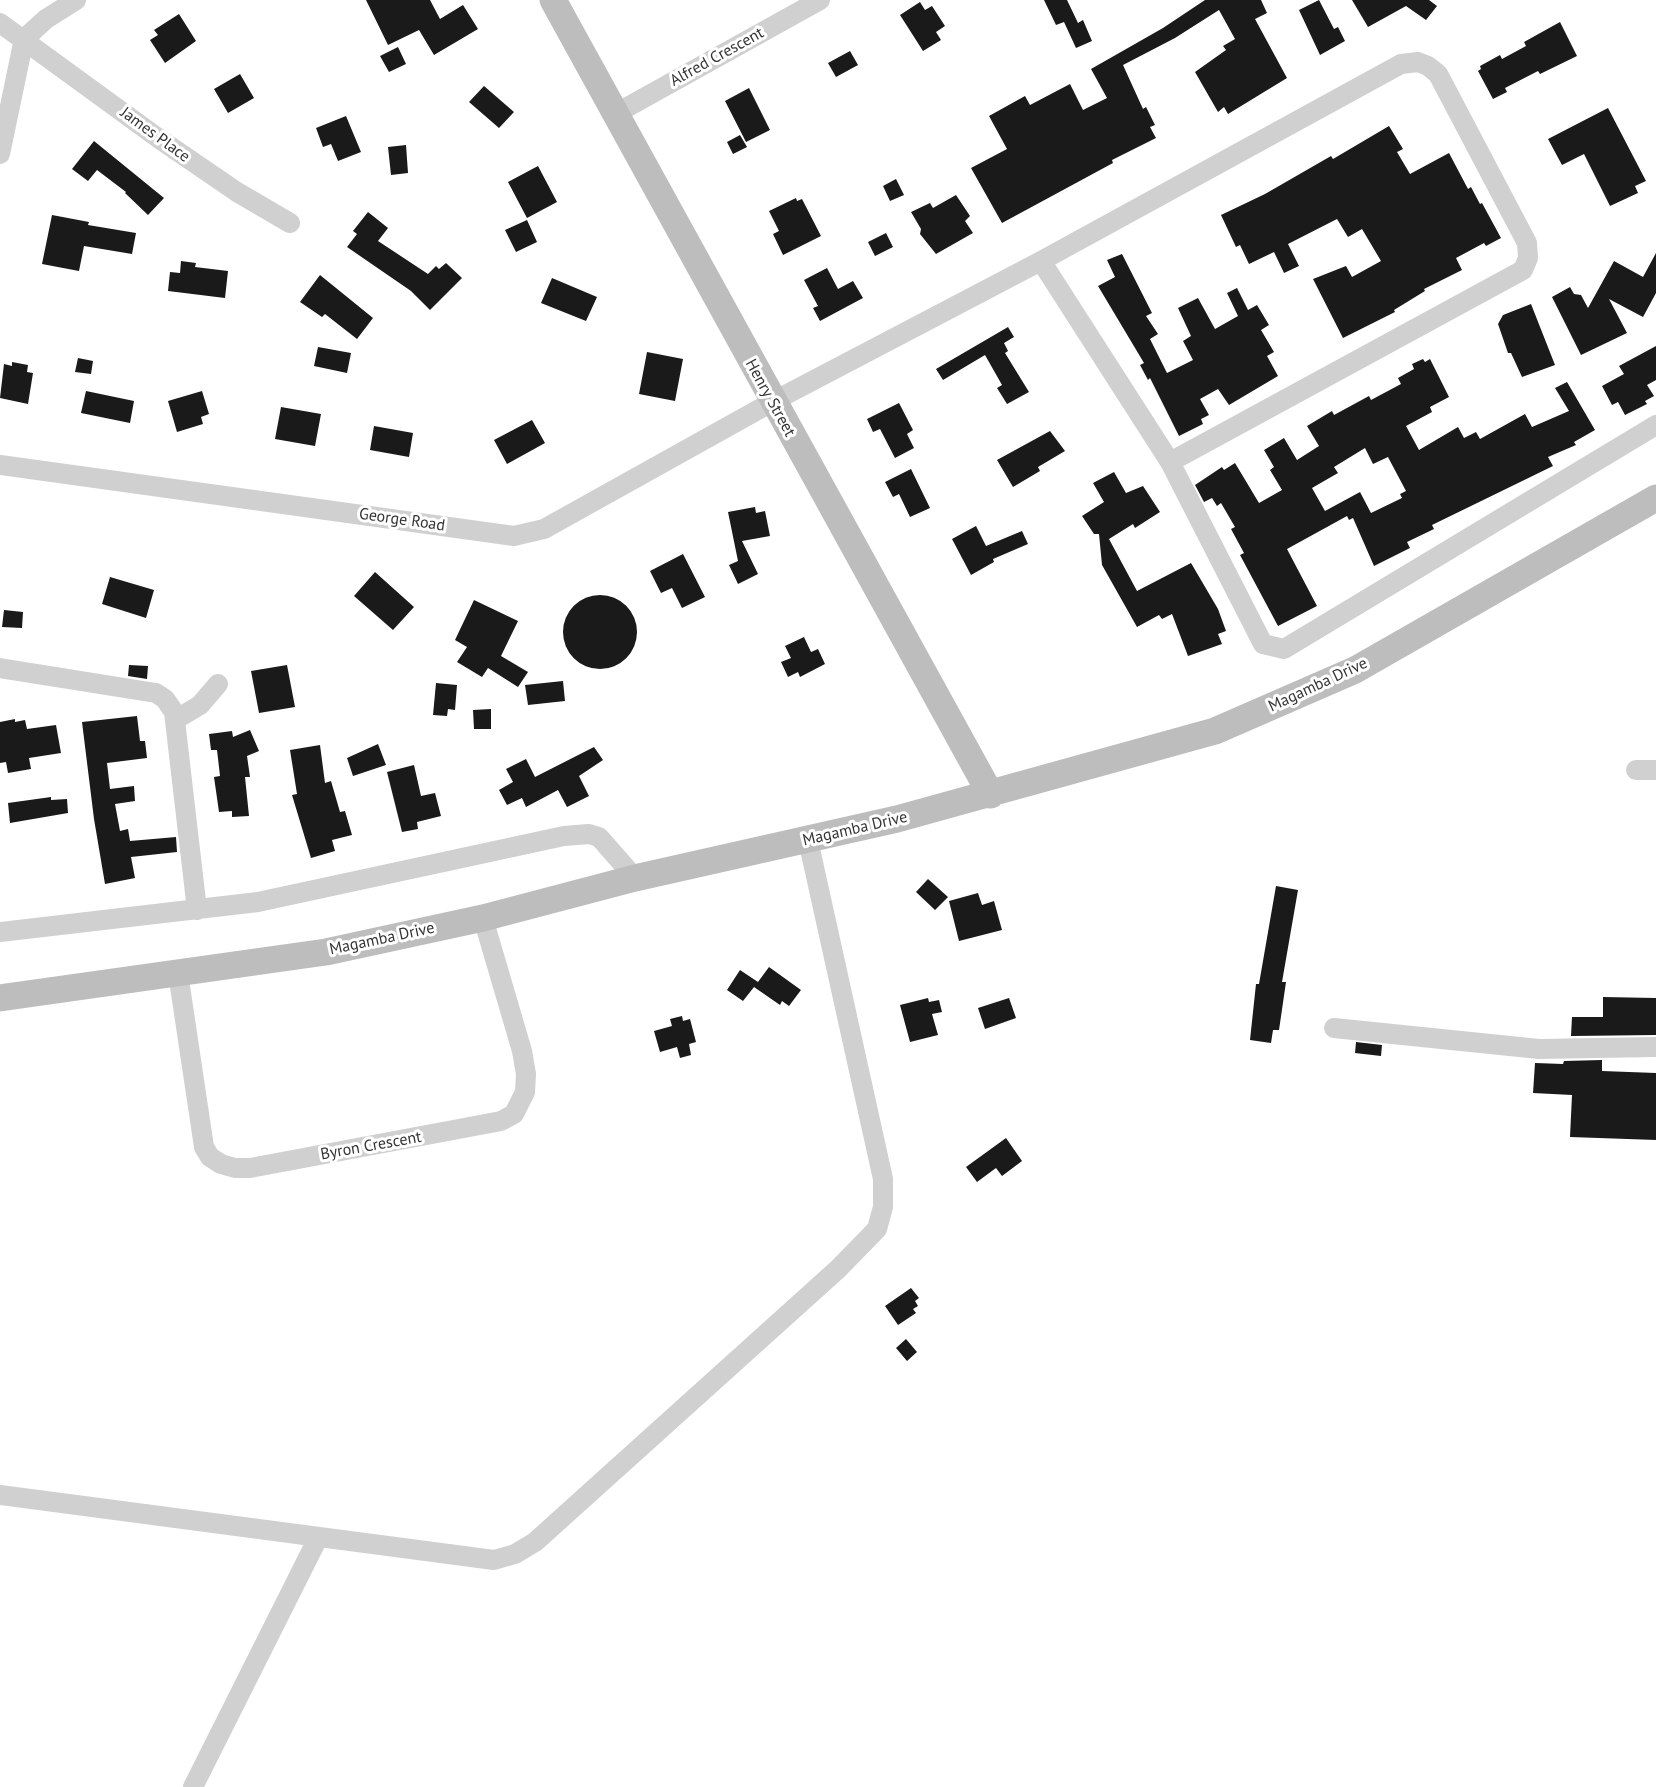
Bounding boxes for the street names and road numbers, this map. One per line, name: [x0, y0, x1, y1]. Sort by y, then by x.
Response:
street label: Alfred Crescent: [667, 23, 767, 91]
street label: James Place: [116, 103, 194, 167]
street label: Henry Street: [741, 356, 799, 440]
street label: George Road: [358, 504, 446, 536]
street label: Magamba Drive: [1266, 654, 1370, 716]
street label: Magamba Drive: [801, 808, 909, 850]
street label: Magamba Drive: [328, 919, 436, 959]
street label: Byron Crescent: [319, 1128, 423, 1164]

